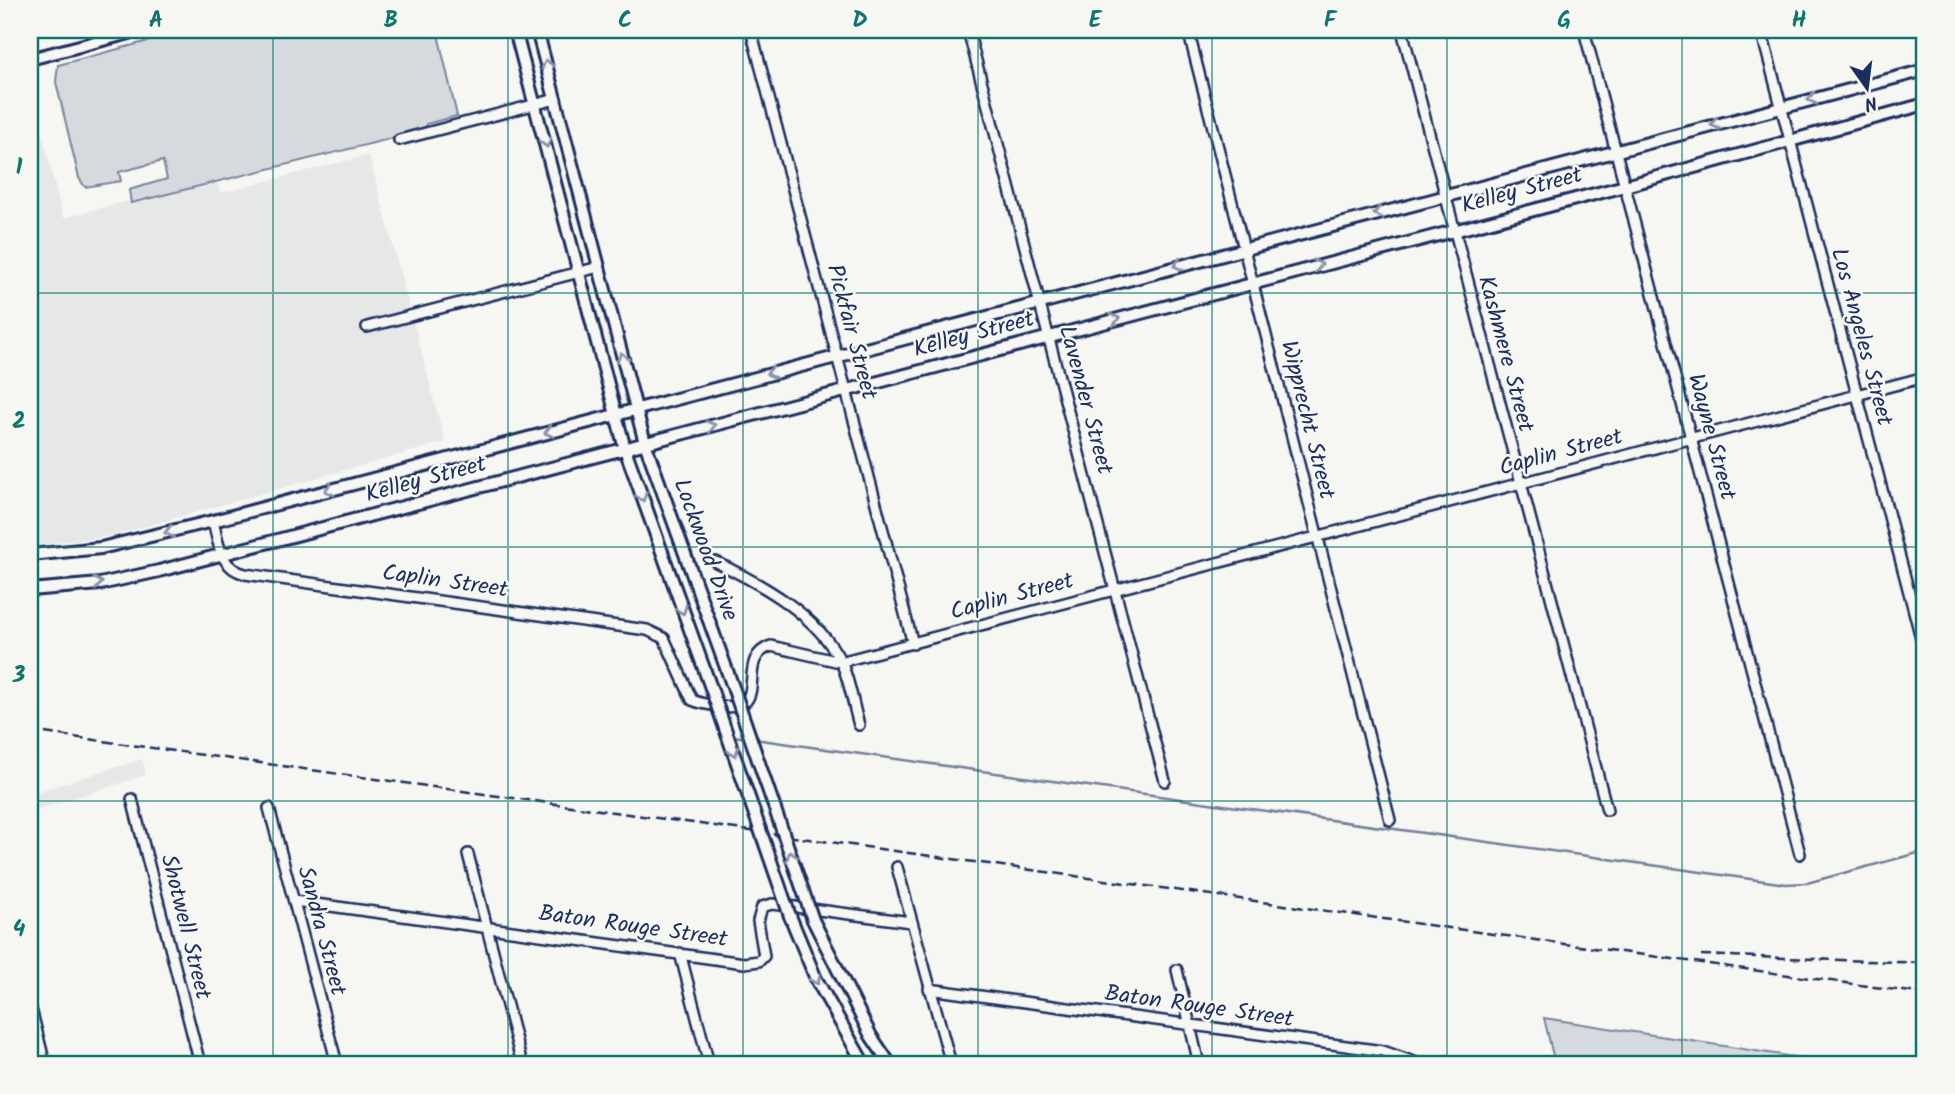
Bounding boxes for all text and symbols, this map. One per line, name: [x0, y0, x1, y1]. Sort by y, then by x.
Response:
text: A: [149, 3, 163, 39]
text: B: [384, 3, 398, 39]
text: C: [618, 3, 632, 39]
text: D: [852, 3, 868, 39]
text: E: [1089, 3, 1103, 39]
text: F: [1324, 3, 1338, 39]
text: G: [1557, 3, 1571, 39]
text: H: [1792, 3, 1807, 39]
north arrow: [1832, 52, 1902, 122]
one-way arrow: [541, 58, 555, 70]
text: N: [1861, 87, 1880, 119]
one-way arrow: [1806, 91, 1818, 105]
one-way arrow: [1709, 116, 1721, 131]
one-way arrow: [538, 137, 552, 149]
text: 1: [16, 150, 23, 186]
street label: Kelley Street: [1457, 157, 1588, 224]
one-way arrow: [1373, 205, 1385, 219]
street label: Los Angeles Street: [1820, 244, 1902, 431]
one-way arrow: [1172, 257, 1184, 272]
one-way arrow: [1312, 259, 1324, 273]
street label: Pickfair Street: [816, 260, 887, 405]
street label: Kashmere Street: [1467, 272, 1543, 437]
street label: Kelley Street: [909, 301, 1040, 368]
one-way arrow: [1108, 313, 1120, 327]
street label: Lavender Street: [1048, 322, 1122, 479]
street label: Wipprecht Street: [1270, 337, 1344, 504]
one-way arrow: [616, 351, 630, 363]
one-way arrow: [765, 365, 777, 379]
street label: Wayne Street: [1677, 370, 1745, 505]
text: 2: [12, 404, 26, 440]
street label: Caplin Street: [1495, 419, 1628, 487]
one-way arrow: [705, 420, 717, 434]
one-way arrow: [544, 424, 556, 438]
street label: Kelley Street: [361, 446, 492, 513]
street label: Lockwood Drive: [663, 474, 747, 626]
one-way arrow: [324, 482, 336, 496]
one-way arrow: [634, 491, 648, 503]
one-way arrow: [163, 523, 175, 538]
street label: Caplin Street: [380, 555, 511, 609]
street label: Caplin Street: [946, 563, 1079, 631]
one-way arrow: [92, 576, 103, 591]
one-way arrow: [674, 603, 688, 615]
text: 3: [12, 658, 26, 694]
one-way arrow: [726, 746, 740, 758]
one-way arrow: [785, 850, 799, 862]
street label: Shotwell Street: [150, 851, 221, 1004]
street label: Sandra Street: [286, 862, 356, 1001]
street label: Baton Rouge Street: [536, 896, 731, 958]
text: 4: [13, 912, 26, 948]
one-way arrow: [808, 972, 822, 985]
street label: Baton Rouge Street: [1102, 976, 1297, 1038]

